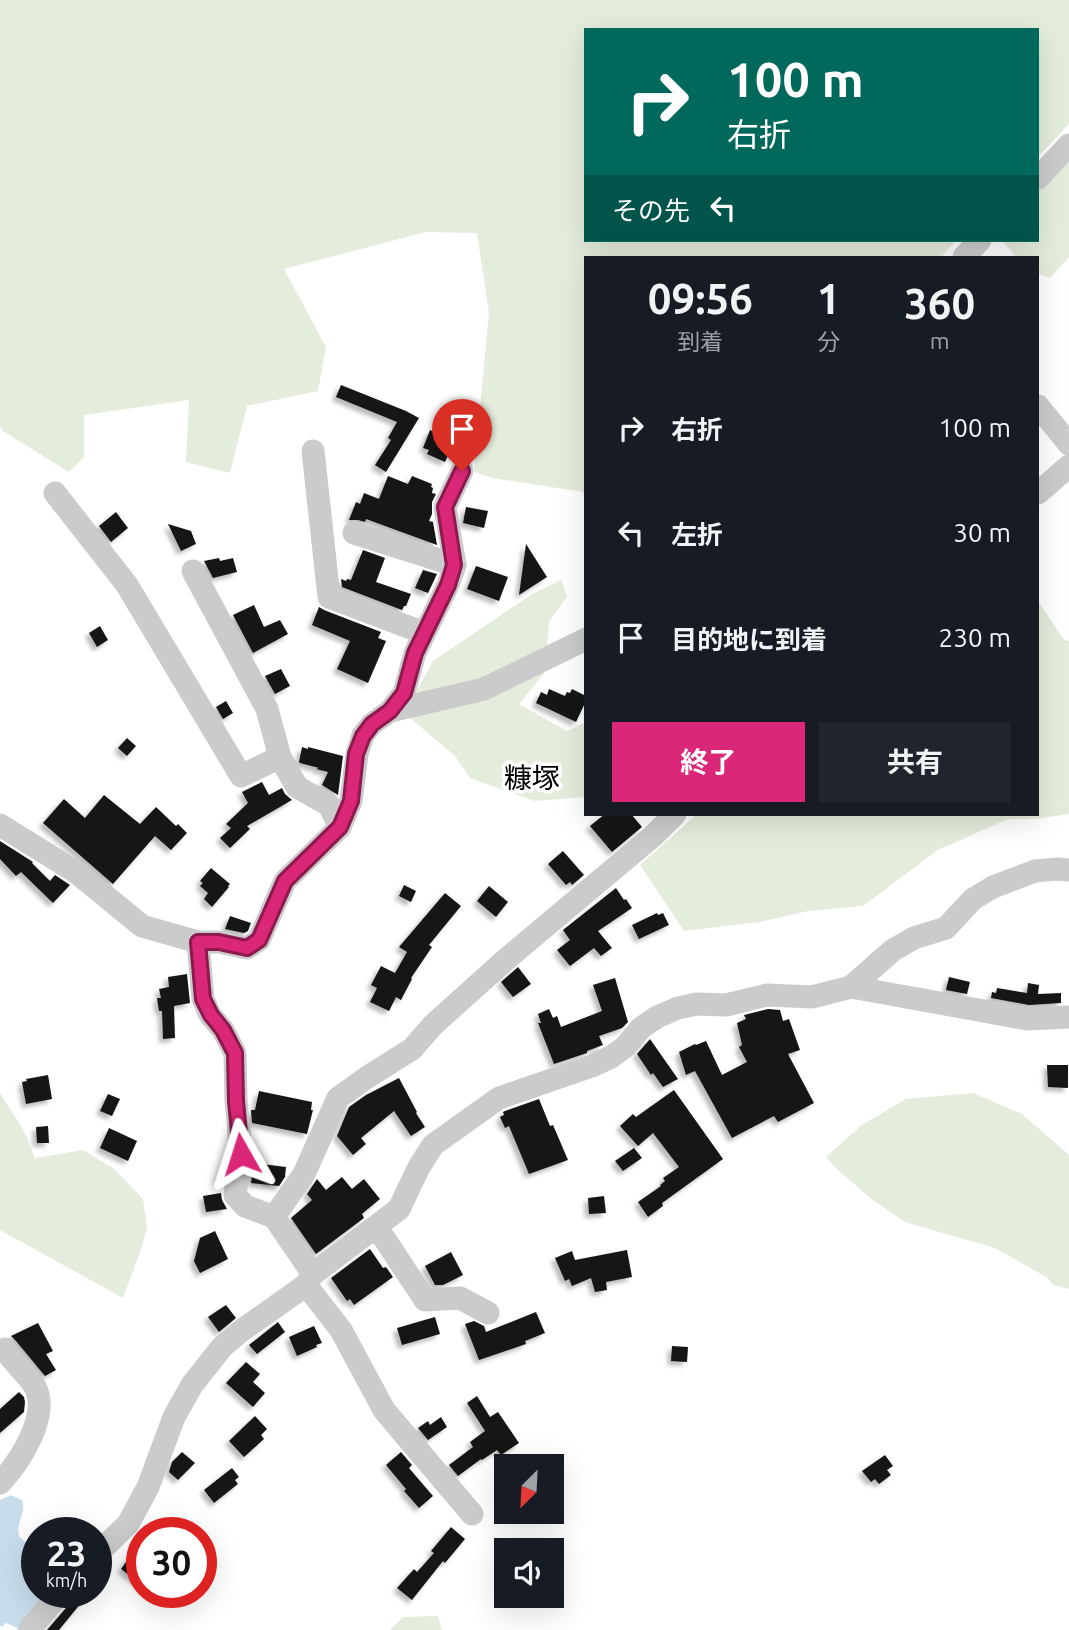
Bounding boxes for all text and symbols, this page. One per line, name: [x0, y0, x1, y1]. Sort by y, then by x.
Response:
text: 100 m: [727, 51, 864, 106]
icon: right: [612, 56, 703, 147]
text: 右折: [727, 116, 791, 152]
icon: left: [704, 189, 742, 227]
text: その先: [612, 196, 690, 225]
text: 09:56: [648, 275, 753, 322]
text: 1: [817, 275, 840, 322]
text: 360: [904, 280, 975, 327]
text: m: [930, 328, 950, 353]
text: 到着: [677, 329, 723, 354]
text: 分: [817, 329, 840, 354]
pin: [432, 399, 492, 471]
icon: right: [612, 409, 650, 447]
icon: arrive: [443, 410, 481, 448]
text: 100 m: [939, 413, 1011, 442]
text: 右折: [671, 415, 723, 444]
icon: left: [612, 514, 650, 552]
text: 30 m: [953, 518, 1011, 547]
text: 左折: [671, 520, 723, 549]
icon: arrive: [612, 619, 650, 657]
text: 230 m: [939, 623, 1011, 652]
text: 目的地に到着: [671, 625, 827, 654]
button: 終了: [612, 722, 805, 802]
button: 共有: [819, 722, 1011, 802]
district label: 糠塚: [504, 762, 560, 793]
position arrow: [204, 1117, 278, 1191]
north arrow: [494, 1454, 564, 1524]
map controls: [494, 1454, 564, 1608]
speed limit sign: 30: [126, 1517, 217, 1608]
text: 23: [47, 1533, 86, 1573]
button: sound: [494, 1538, 564, 1608]
text: km/h: [46, 1570, 87, 1590]

